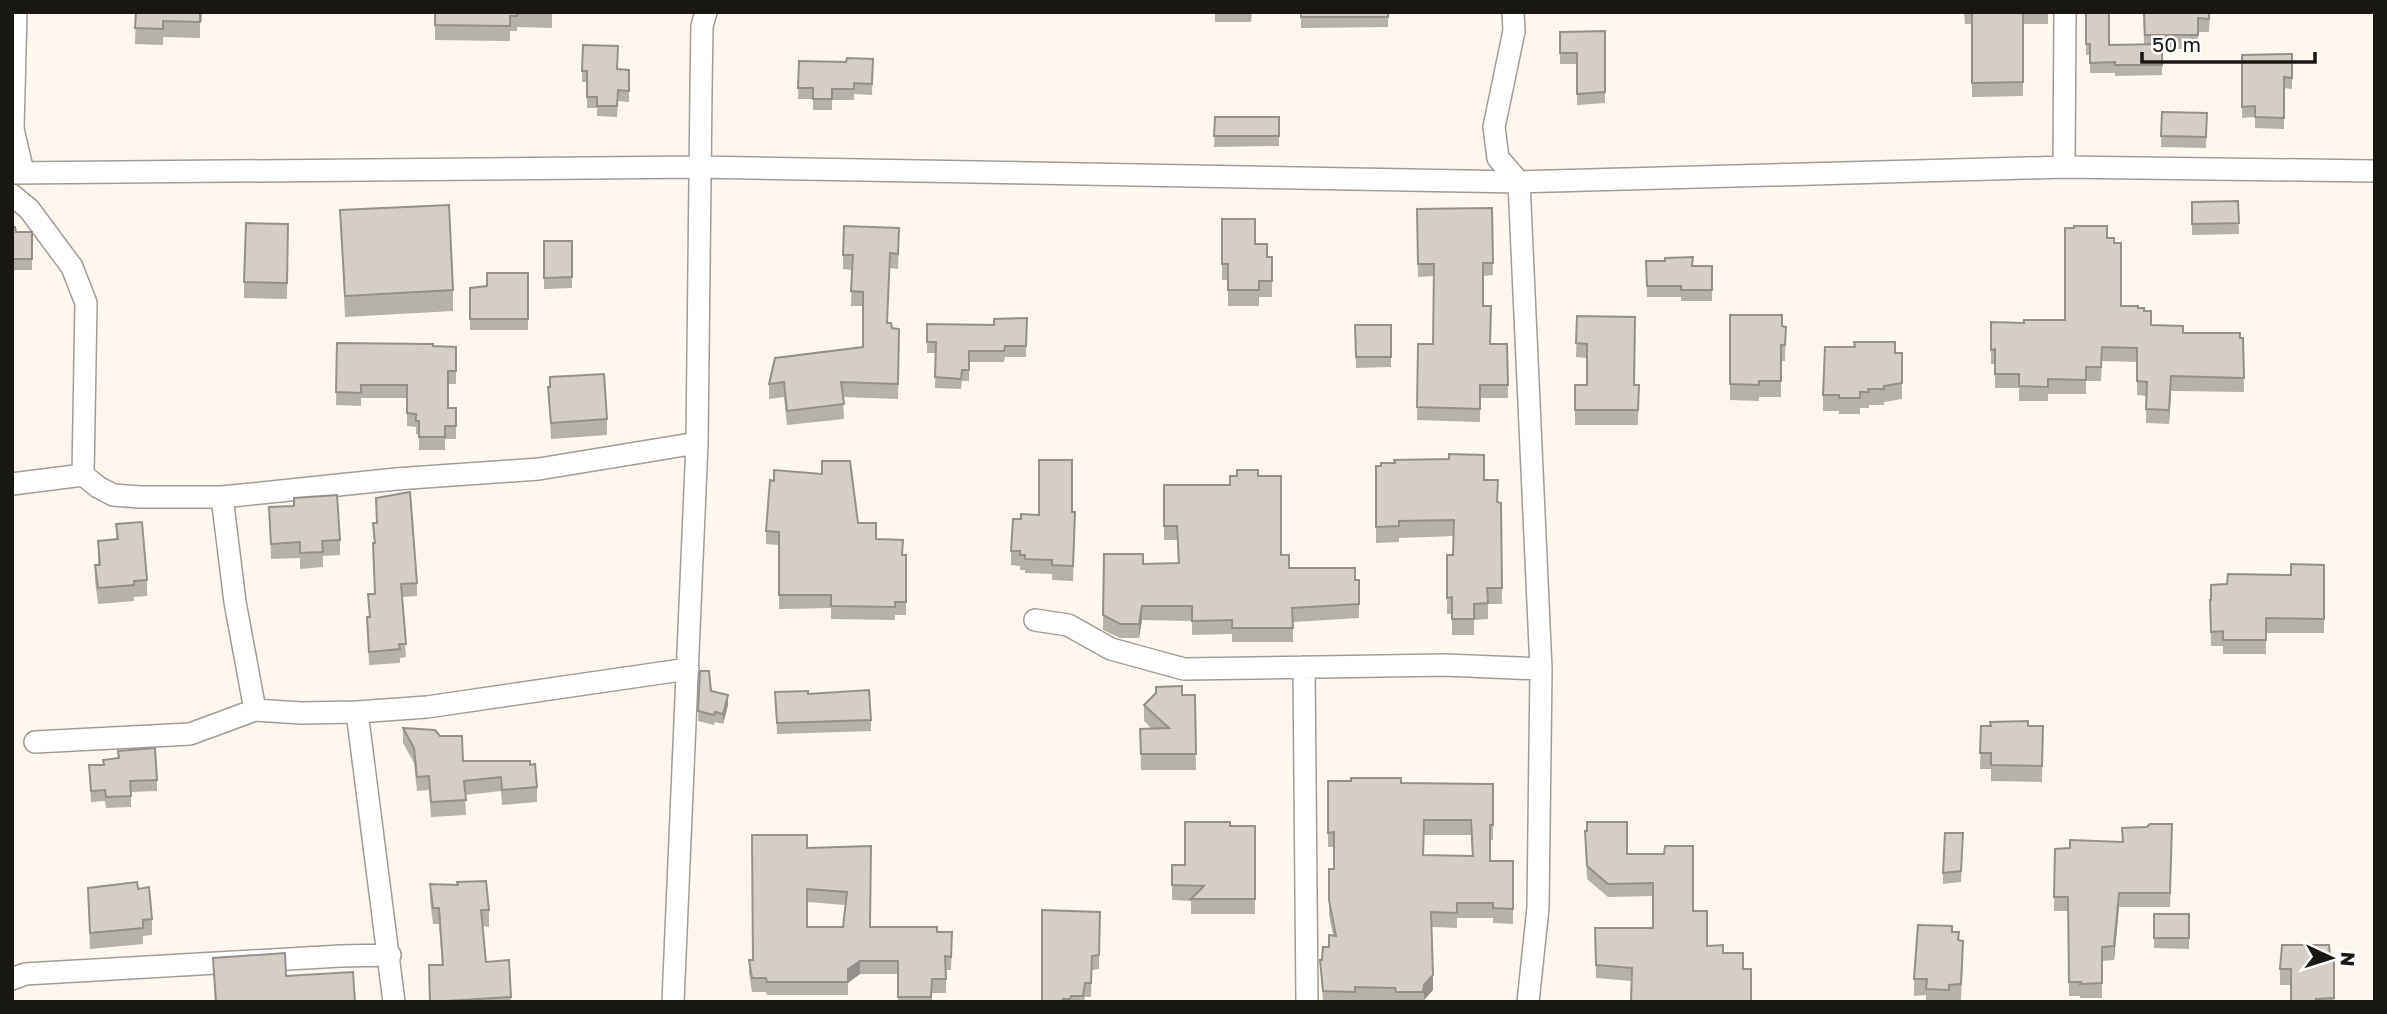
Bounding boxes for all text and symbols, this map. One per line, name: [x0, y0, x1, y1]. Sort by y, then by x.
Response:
scale bar: [2142, 21, 2315, 65]
text: 50 m: [2152, 31, 2201, 57]
north arrow: [2296, 923, 2366, 993]
text: N: [2336, 951, 2360, 967]

